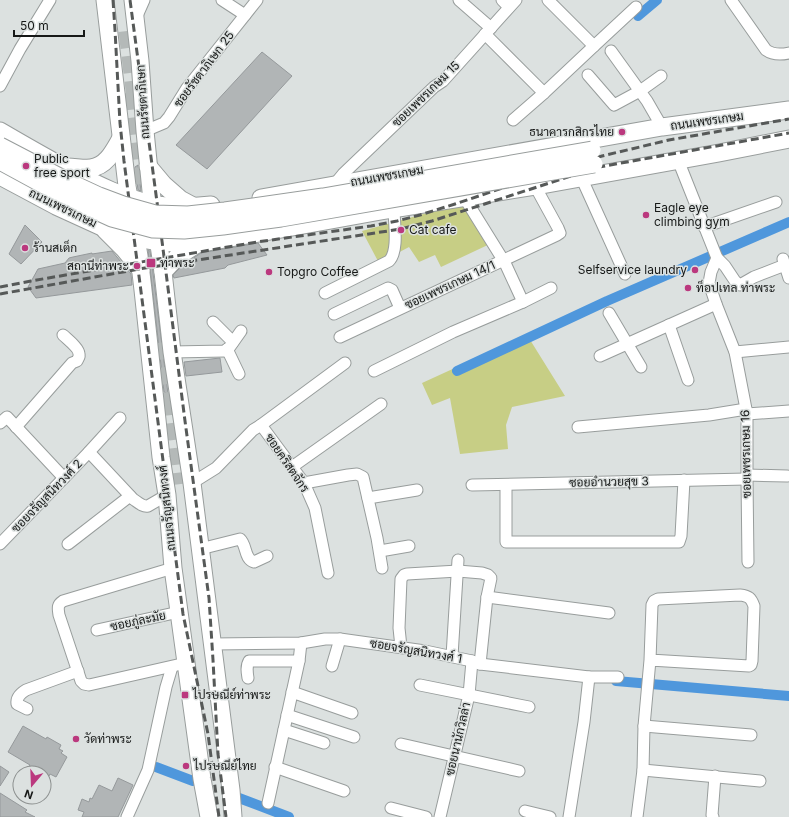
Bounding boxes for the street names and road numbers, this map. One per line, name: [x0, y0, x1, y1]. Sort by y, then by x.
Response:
street label: ซอยรัชดาภิเษก 25: [170, 28, 237, 110]
street label: ซอยเพชรเกษม 15: [389, 58, 463, 130]
street label: ถนนรัชดาภิเษก: [132, 64, 153, 140]
street label: ถนนเพชรเกษม: [669, 108, 745, 133]
street label: ถนนเพชรเกษม: [349, 162, 425, 189]
street label: ถนนเพชรเกษม: [27, 185, 100, 230]
street label: ซอยเพชรเกษม 14/1: [402, 257, 497, 312]
street label: ซอยเพชรเกษม 16: [737, 410, 754, 498]
street label: ซอยคริสตจักร: [262, 430, 313, 495]
street label: ซอยจรัญสนิทวงศ์ 2: [8, 456, 85, 535]
street label: ถนนจรัญสนิทวงศ์: [155, 464, 178, 552]
street label: ซอยอำนวยสุข 3: [569, 473, 649, 492]
street label: ซอยภู่ละมัย: [109, 607, 167, 635]
street label: ซอยจรัญสนิทวงศ์ 1: [369, 635, 463, 666]
street label: ซอยนานักวิลล่า: [442, 701, 473, 777]

